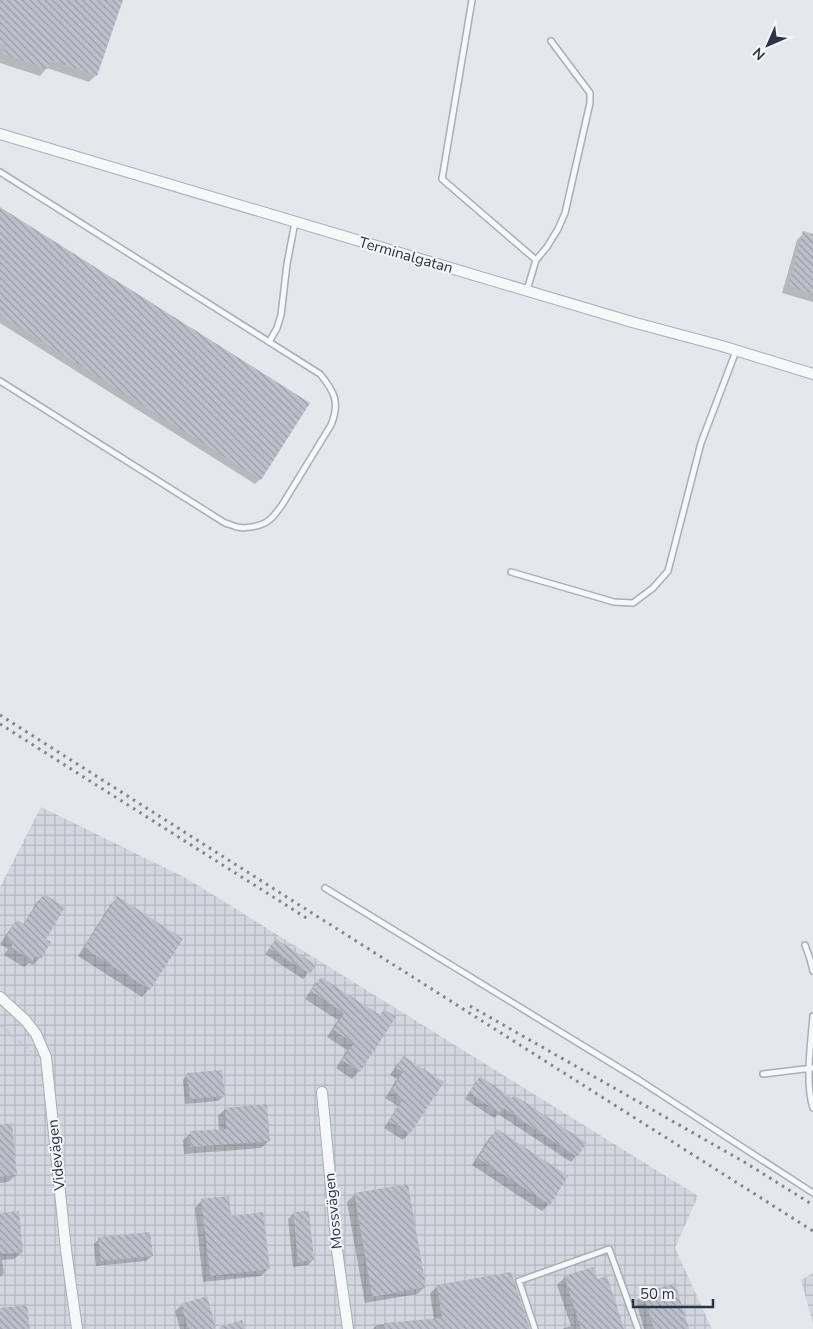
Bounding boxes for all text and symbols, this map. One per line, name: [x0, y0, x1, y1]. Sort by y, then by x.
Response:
north arrow: [743, 20, 793, 70]
text: N: [749, 43, 770, 64]
street label: Terminalgatan: [357, 232, 455, 278]
street label: Videvägen: [42, 1119, 70, 1192]
street label: Mossvägen: [319, 1172, 347, 1250]
scale bar: [633, 1276, 713, 1308]
text: 50 m: [640, 1284, 675, 1304]

